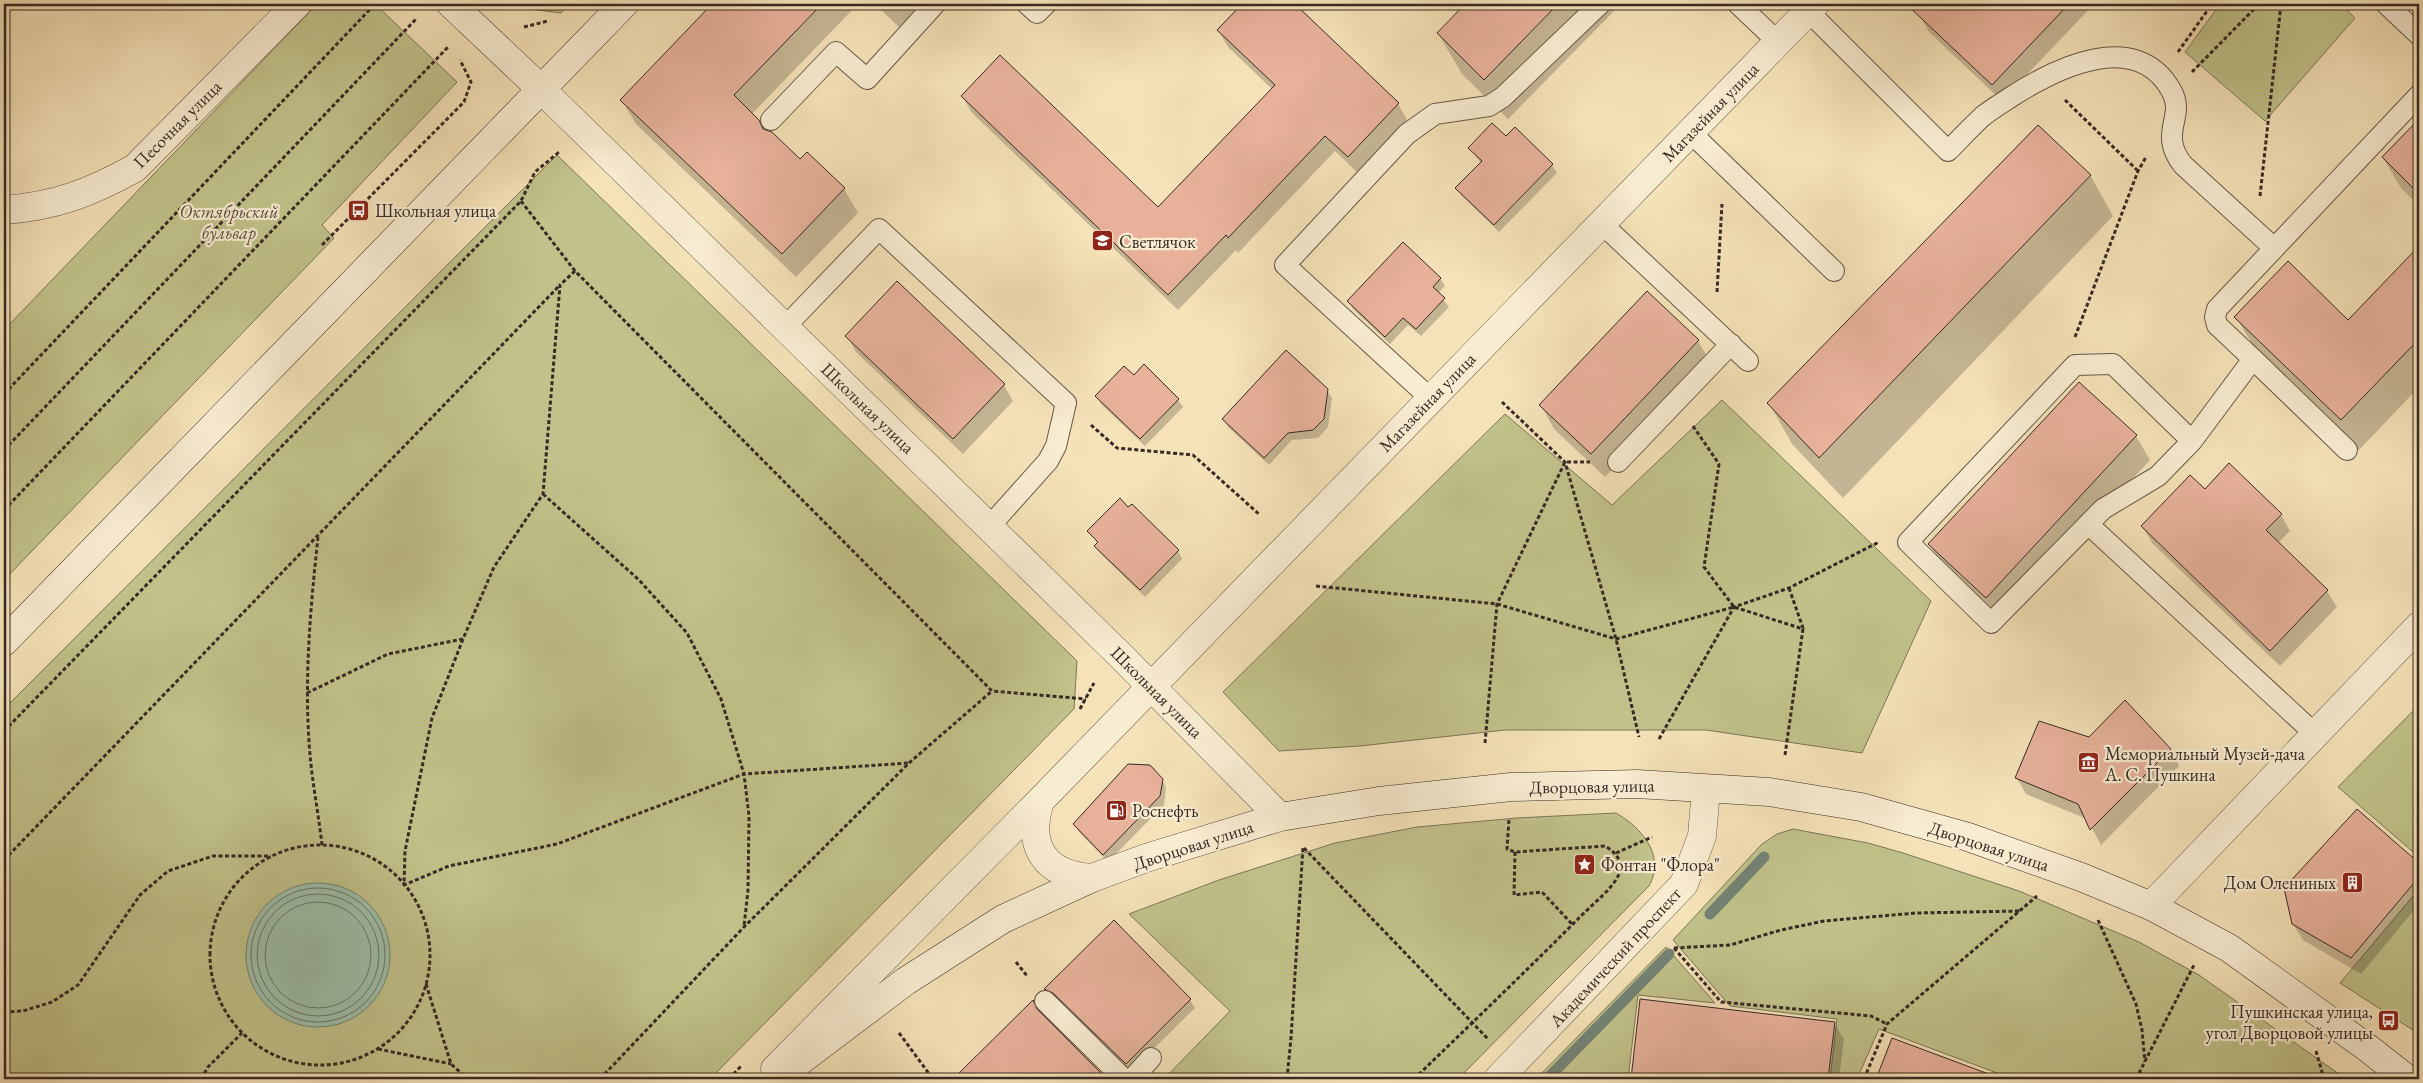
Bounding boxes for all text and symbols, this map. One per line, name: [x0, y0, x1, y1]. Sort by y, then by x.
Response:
street label: Магазейная улица: [1657, 57, 1764, 167]
street label: Песочная улица: [128, 74, 227, 173]
bus stop icon: Школьная улица: [347, 198, 371, 222]
place label: Школьная улица: [375, 199, 497, 222]
park label: Октябрьский бульвар: [180, 200, 278, 245]
school or university icon: Светлячок: [1091, 229, 1115, 253]
place label: Светлячок: [1119, 230, 1196, 253]
street label: Магазейная улица: [1374, 347, 1481, 457]
street label: Школьная улица: [816, 358, 920, 459]
street label: Школьная улица: [1106, 641, 1209, 744]
place label: Мемориальный Музей-дача А. С. Пушкина: [2104, 742, 2306, 786]
museum icon: Мемориальный Музей-дача А. С. Пушкина: [2077, 751, 2101, 775]
street label: Дворцовая улица: [1529, 773, 1656, 799]
fuel station icon: Роснефть: [1104, 798, 1128, 822]
place label: Роснефть: [1132, 799, 1198, 822]
street label: Дворцовая улица: [1130, 814, 1257, 875]
street label: Дворцовая улица: [1926, 816, 2053, 877]
place icon: Фонтан "Флора": [1573, 852, 1597, 876]
place label: Фонтан "Флора": [1601, 853, 1720, 876]
building icon: Дом Олениных: [2340, 870, 2364, 894]
place label: Дом Олениных: [2224, 871, 2336, 894]
street label: Академический проспект: [1543, 882, 1686, 1033]
place label: Пушкинская улица, угол Дворцовой улицы: [2206, 1000, 2373, 1044]
bus stop icon: Пушкинская улица, угол Дворцовой улицы: [2377, 1009, 2401, 1033]

